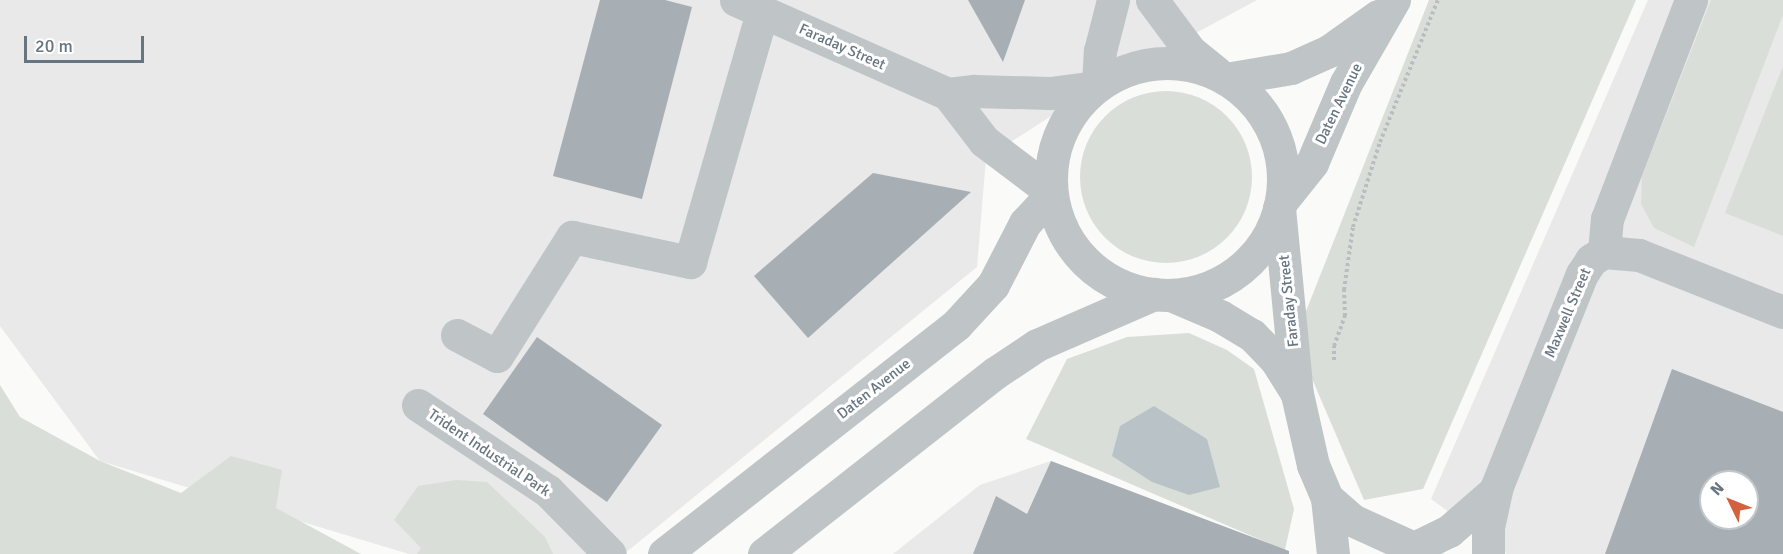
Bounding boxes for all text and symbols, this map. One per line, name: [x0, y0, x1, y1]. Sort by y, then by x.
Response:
street label: Faraday Street: [796, 20, 888, 74]
scale bar: [27, 24, 147, 62]
text: 20 m: [35, 35, 73, 57]
street label: Daten Avenue: [1312, 60, 1366, 148]
street label: Faraday Street: [1275, 254, 1303, 348]
street label: Maxwell Street: [1541, 265, 1595, 361]
street label: Daten Avenue: [834, 355, 914, 423]
street label: Trident Industrial Park: [425, 405, 553, 501]
north arrow: [1699, 470, 1759, 530]
text: N: [1706, 478, 1728, 500]

